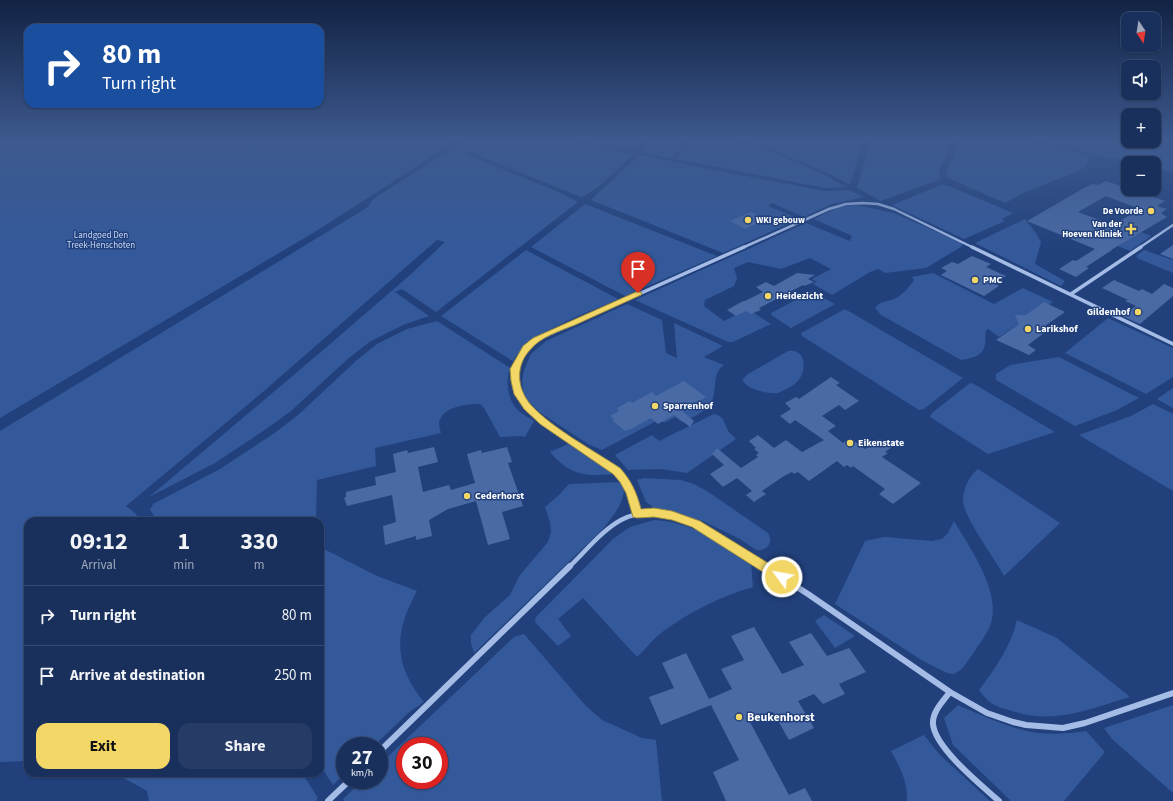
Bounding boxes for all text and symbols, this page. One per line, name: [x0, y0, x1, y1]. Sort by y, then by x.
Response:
north arrow: [1121, 12, 1161, 52]
map controls: [1121, 12, 1161, 196]
text: 80 m: [102, 34, 161, 74]
icon: right: [36, 40, 88, 92]
button: sound: [1121, 60, 1161, 100]
text: Turn right: [102, 71, 176, 96]
button: +: [1121, 108, 1161, 148]
button: −: [1121, 156, 1161, 196]
place label: De Voorde: [1103, 205, 1143, 218]
marker: De Voorde: [1146, 206, 1156, 216]
place label: WKI gebouw: [756, 214, 805, 227]
marker: WKI gebouw: [743, 215, 753, 225]
place label: Van der Hoeven Kliniek: [1062, 218, 1122, 241]
marker: Van der Hoeven Kliniek: [1125, 223, 1137, 235]
park label: Landgoed Den Treek-Henschoten: [67, 229, 135, 252]
pin: [621, 252, 655, 293]
icon: arrive: [627, 258, 649, 280]
place label: PMC: [983, 273, 1003, 287]
marker: PMC: [970, 275, 980, 285]
place label: Heidezicht: [776, 289, 823, 303]
marker: Heidezicht: [763, 291, 773, 301]
place label: Gildenhof: [1087, 305, 1131, 319]
marker: Gildenhof: [1133, 307, 1143, 317]
place label: Larikshof: [1036, 322, 1078, 336]
marker: Larikshof: [1023, 324, 1033, 334]
place label: Sparrenhof: [663, 399, 713, 413]
marker: Sparrenhof: [650, 401, 660, 411]
place label: Eikenstate: [858, 436, 904, 450]
marker: Eikenstate: [845, 438, 855, 448]
place label: Cederhorst: [475, 489, 524, 503]
marker: Cederhorst: [462, 491, 472, 501]
text: 09:12: [70, 524, 128, 559]
text: 1: [178, 524, 190, 559]
text: 330: [240, 524, 278, 559]
text: Arrival: [81, 556, 116, 574]
text: min: [173, 556, 194, 574]
text: m: [254, 556, 265, 574]
position arrow: [761, 556, 803, 598]
icon: right: [36, 605, 58, 627]
text: Turn right: [70, 605, 136, 626]
text: 80 m: [282, 605, 312, 626]
icon: arrive: [36, 665, 58, 687]
text: Arrive at destination: [70, 665, 205, 686]
text: 250 m: [274, 665, 312, 686]
place label: Beukenhorst: [747, 709, 815, 726]
marker: Beukenhorst: [734, 712, 744, 722]
button: Exit: [36, 723, 170, 769]
button: Share: [178, 723, 312, 769]
speed limit sign: 30: [396, 737, 448, 789]
text: 27: [351, 744, 373, 772]
text: km/h: [351, 766, 373, 780]

